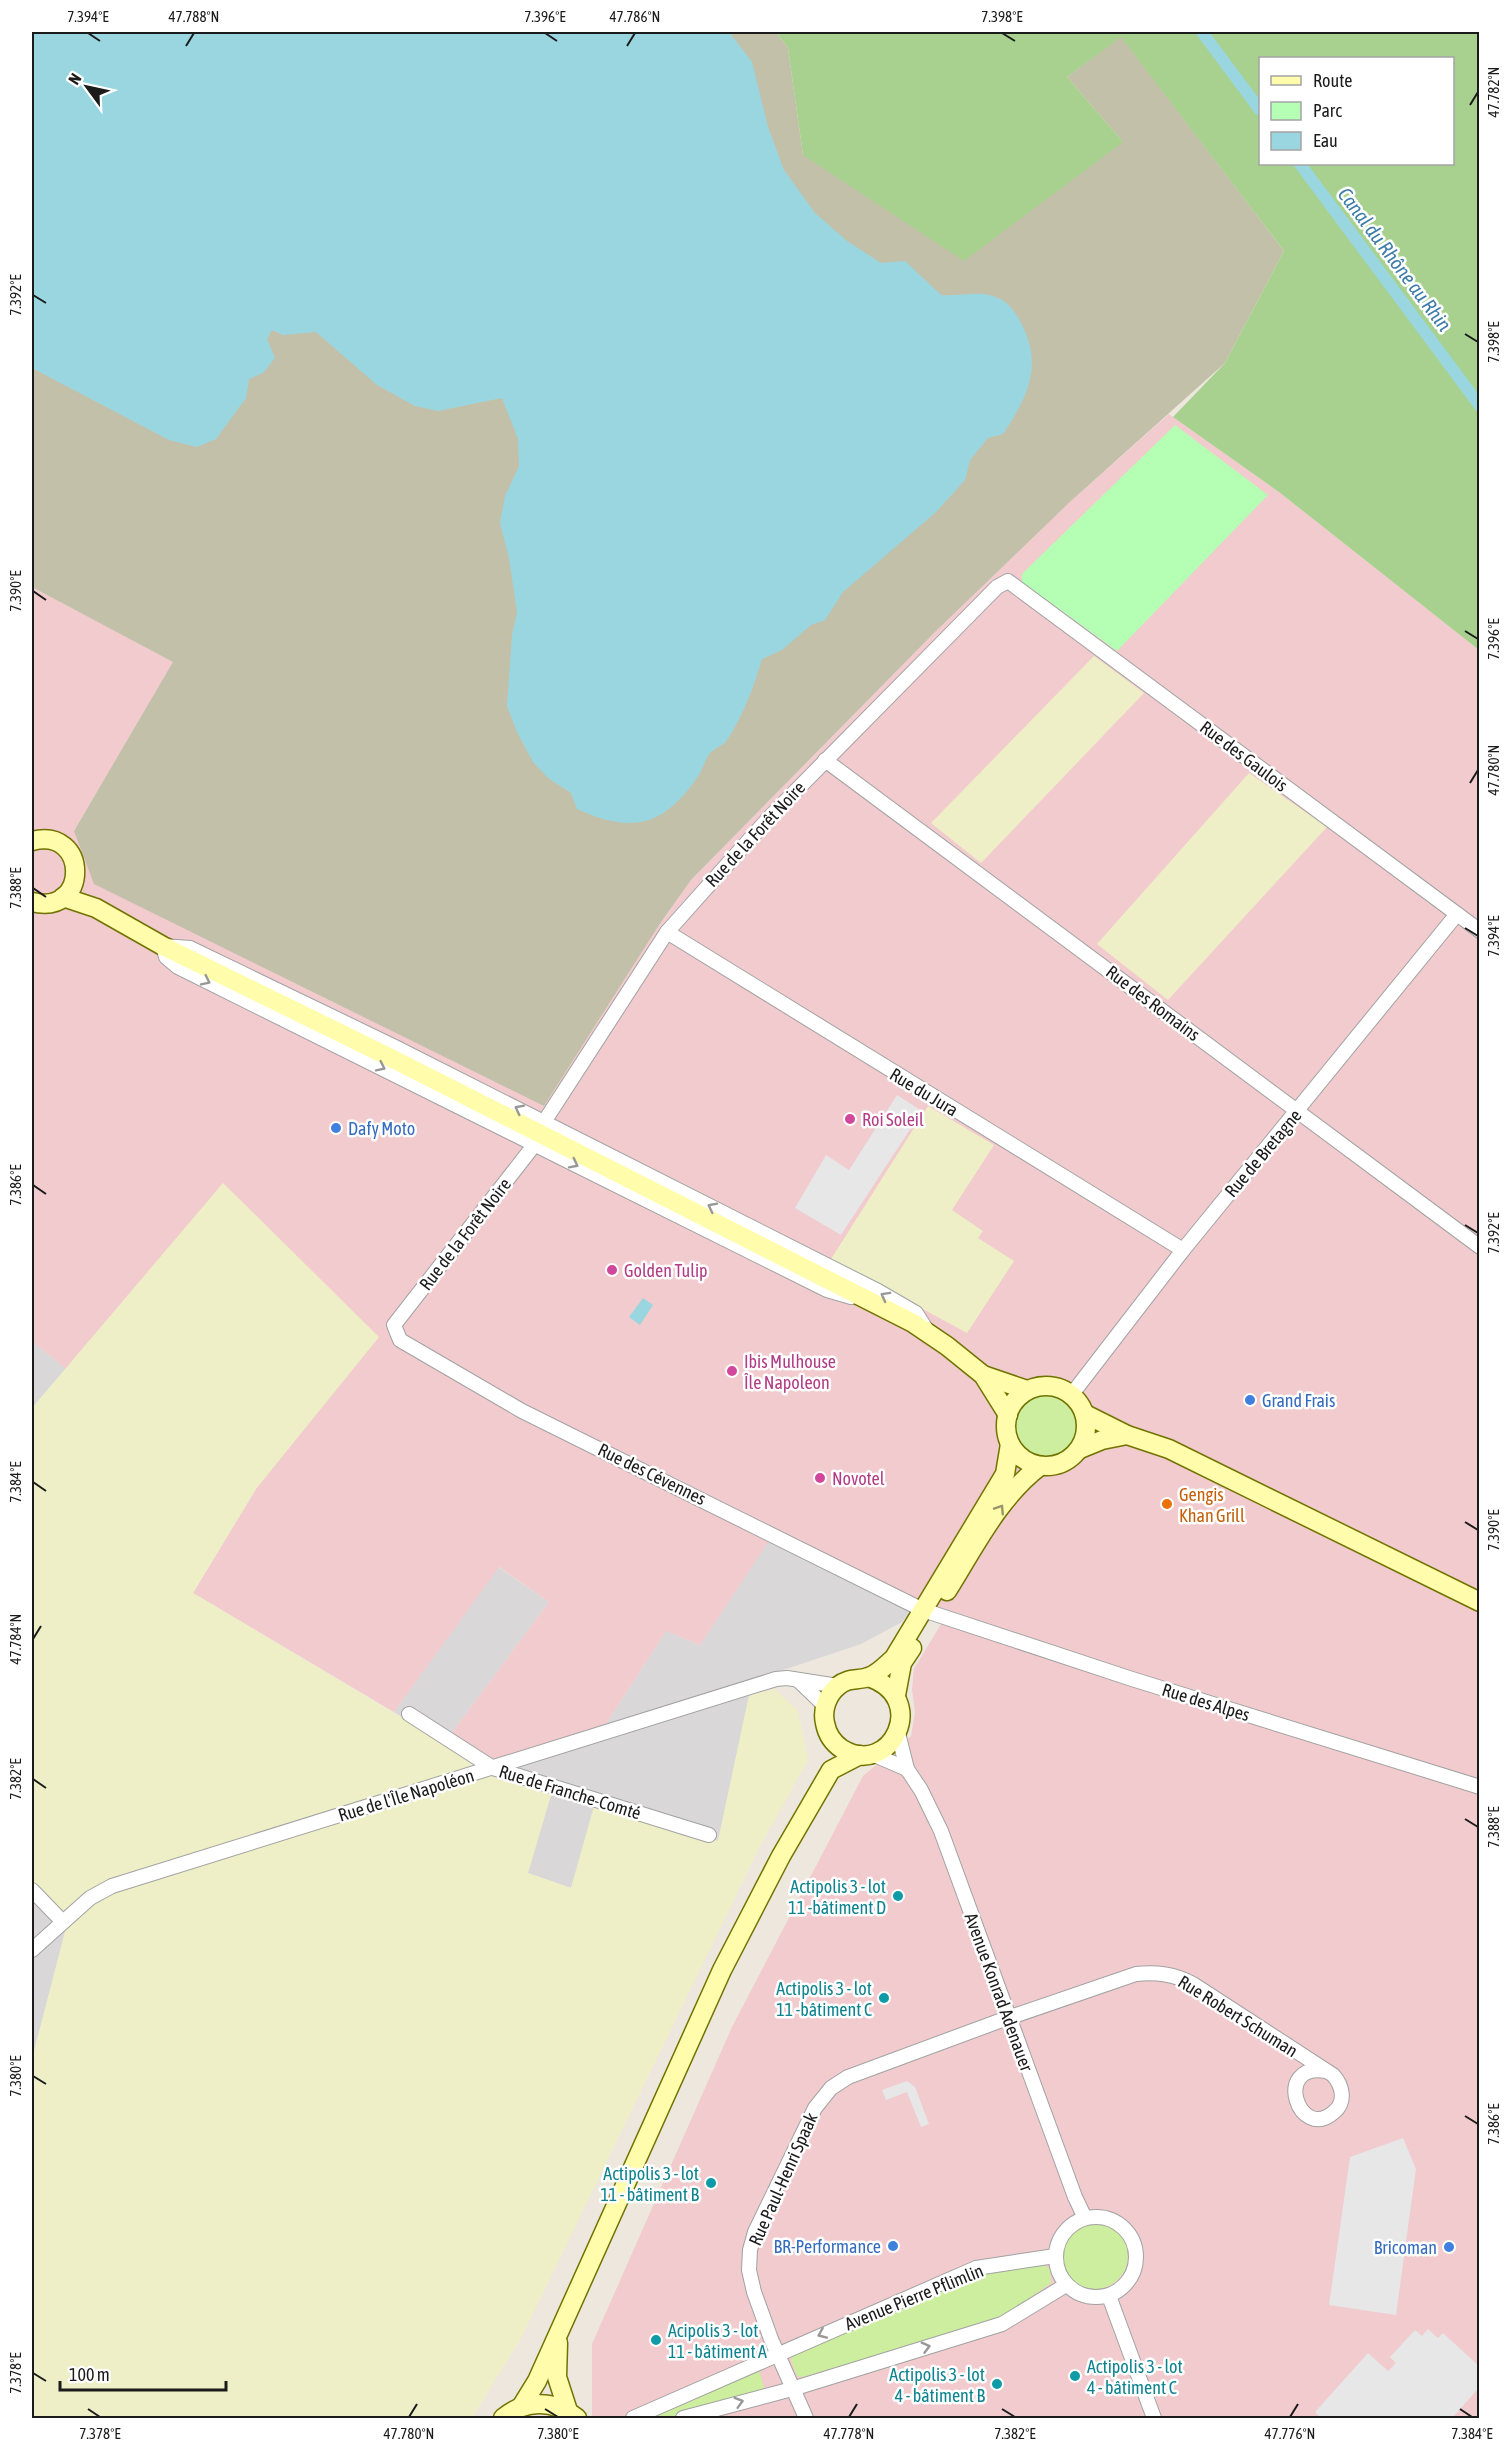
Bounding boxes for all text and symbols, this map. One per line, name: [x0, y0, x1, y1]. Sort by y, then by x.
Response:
text: 7.394°E: [67, 8, 109, 25]
text: 47.788°N: [169, 8, 219, 25]
text: 7.396°E: [524, 8, 566, 25]
text: 47.786°N: [610, 8, 660, 25]
text: 7.398°E: [981, 8, 1023, 25]
north arrow: [57, 57, 117, 117]
legend: [1259, 57, 1454, 165]
text: 47.782°N: [1485, 67, 1502, 117]
text: N: [64, 70, 85, 88]
text: Route: [1313, 70, 1352, 91]
text: Parc: [1313, 100, 1342, 121]
text: Eau: [1313, 130, 1338, 151]
water label: Canal du Rhône au Rhin: [1334, 183, 1457, 335]
text: 7.392°E: [7, 274, 24, 316]
text: 7.398°E: [1485, 321, 1502, 363]
text: 7.390°E: [7, 570, 24, 612]
text: 7.396°E: [1485, 618, 1502, 660]
street label: Rue des Gaulois: [1196, 716, 1292, 796]
text: 47.780°N: [1485, 745, 1502, 795]
street label: Rue de la Forêt Noire: [701, 777, 809, 891]
text: 7.388°E: [7, 867, 24, 909]
text: 7.394°E: [1485, 915, 1502, 957]
street label: Rue des Romains: [1102, 961, 1204, 1045]
one-way arrow: [200, 974, 211, 985]
one-way arrow: [375, 1060, 386, 1071]
street label: Rue du Jura: [886, 1063, 962, 1121]
one-way arrow: [514, 1105, 525, 1117]
street label: Rue de Bretagne: [1220, 1105, 1306, 1201]
place label: Roi Soleil: [862, 1109, 924, 1130]
marker: Roi Soleil: [843, 1112, 857, 1126]
place label: Dafy Moto: [348, 1118, 415, 1139]
marker: Dafy Moto: [329, 1121, 343, 1135]
one-way arrow: [568, 1156, 579, 1168]
text: 7.386°E: [7, 1164, 24, 1206]
street label: Rue de la Forêt Noire: [415, 1174, 515, 1294]
one-way arrow: [707, 1203, 718, 1214]
text: 7.392°E: [1485, 1212, 1502, 1254]
place label: Golden Tulip: [624, 1260, 708, 1281]
marker: Golden Tulip: [605, 1263, 619, 1277]
one-way arrow: [881, 1292, 892, 1303]
place label: Ibis Mulhouse Île Napoleon: [744, 1351, 836, 1393]
marker: Ibis Mulhouse Île Napoleon: [725, 1364, 739, 1378]
place label: Grand Frais: [1262, 1390, 1335, 1411]
marker: Grand Frais: [1243, 1393, 1257, 1407]
street label: Rue des Cévennes: [595, 1439, 709, 1509]
text: 7.384°E: [7, 1461, 24, 1503]
place label: Novotel: [832, 1468, 885, 1489]
marker: Novotel: [813, 1471, 827, 1485]
place label: Gengis Khan Grill: [1179, 1484, 1245, 1526]
marker: Gengis Khan Grill: [1160, 1497, 1174, 1511]
one-way arrow: [993, 1505, 1004, 1516]
text: 7.390°E: [1485, 1509, 1502, 1551]
text: 47.784°N: [7, 1614, 24, 1664]
street label: Rue des Alpes: [1160, 1679, 1252, 1725]
text: 7.382°E: [7, 1758, 24, 1800]
street label: Rue de Franche-Comté: [497, 1760, 643, 1824]
street label: Rue de l'Île Napoléon: [336, 1764, 476, 1826]
text: 7.388°E: [1485, 1806, 1502, 1848]
place label: Actipolis 3 - lot 11 -bâtiment D: [788, 1876, 886, 1918]
marker: Actipolis 3 - lot 11 -bâtiment D: [891, 1889, 905, 1903]
street label: Avenue Konrad Adenauer: [961, 1910, 1038, 2075]
street label: Rue Robert Schuman: [1174, 1971, 1302, 2061]
place label: Actipolis 3 - lot 11 -bâtiment C: [776, 1978, 872, 2020]
marker: Actipolis 3 - lot 11 -bâtiment C: [877, 1991, 891, 2005]
text: 7.380°E: [7, 2055, 24, 2097]
text: 7.386°E: [1485, 2103, 1502, 2145]
street label: Rue Paul-Henri Spaak: [744, 2109, 822, 2249]
place label: Actipolis 3 - lot 11 - bâtiment B: [600, 2163, 699, 2205]
marker: Actipolis 3 - lot 11 - bâtiment B: [704, 2176, 718, 2190]
place label: BR-Performance: [773, 2236, 881, 2257]
place label: Bricoman: [1374, 2237, 1437, 2258]
marker: BR-Performance: [886, 2239, 900, 2253]
marker: Bricoman: [1442, 2240, 1456, 2254]
street label: Avenue Pierre Pflimlin: [842, 2260, 986, 2334]
place label: Acipolis 3 - lot 11 - bâtiment A: [668, 2320, 767, 2362]
one-way arrow: [818, 2327, 829, 2339]
marker: Acipolis 3 - lot 11 - bâtiment A: [649, 2333, 663, 2347]
one-way arrow: [920, 2342, 931, 2354]
text: 7.378°E: [7, 2352, 24, 2394]
scale bar: [60, 2354, 226, 2392]
place label: Actipolis 3 - lot 4 - bâtiment C: [1087, 2356, 1183, 2398]
text: 100 m: [69, 2364, 110, 2385]
place label: Actipolis 3 - lot 4 - bâtiment B: [889, 2364, 985, 2406]
marker: Actipolis 3 - lot 4 - bâtiment C: [1068, 2369, 1082, 2383]
marker: Actipolis 3 - lot 4 - bâtiment B: [990, 2377, 1004, 2391]
one-way arrow: [733, 2397, 744, 2409]
text: 7.378°E: [79, 2425, 121, 2442]
text: 47.780°N: [384, 2425, 434, 2442]
text: 7.380°E: [537, 2425, 579, 2442]
text: 47.778°N: [824, 2425, 874, 2442]
text: 7.382°E: [994, 2425, 1036, 2442]
text: 47.776°N: [1265, 2425, 1315, 2442]
text: 7.384°E: [1451, 2425, 1493, 2442]

